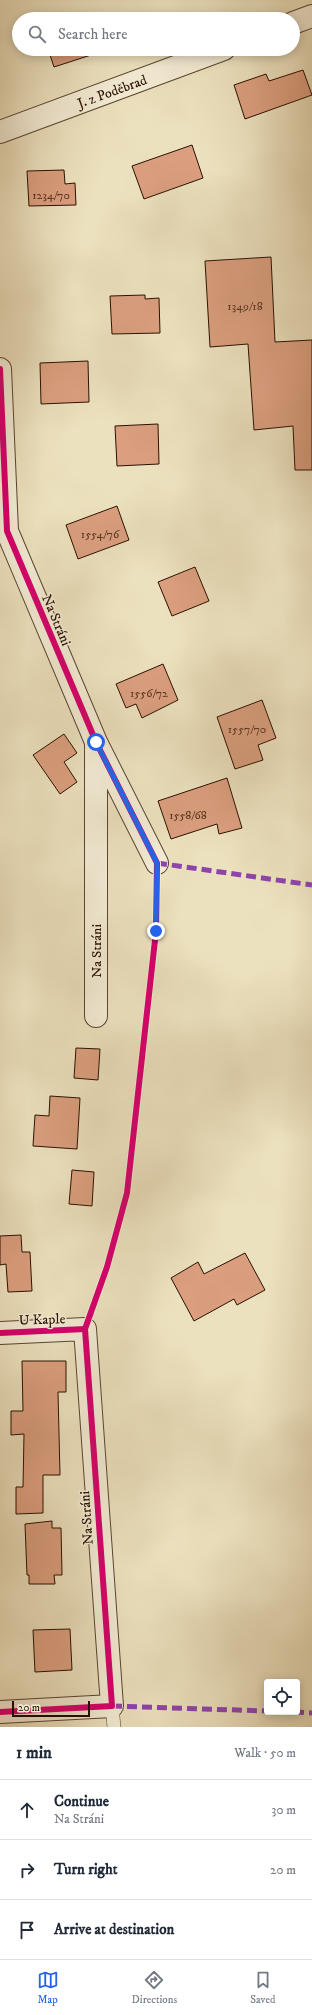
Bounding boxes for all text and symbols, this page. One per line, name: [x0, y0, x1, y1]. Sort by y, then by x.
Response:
search box: [12, 12, 300, 56]
icon: search: [26, 23, 48, 45]
text: Search here: [58, 25, 127, 44]
street label: J. z Poděbrad: [73, 71, 150, 114]
house number: 1234/70: [32, 188, 70, 203]
house number: 1349/18: [227, 299, 263, 314]
house number: 1554/76: [81, 527, 120, 542]
street label: Na Stráni: [37, 592, 75, 649]
house number: 1556/72: [130, 686, 168, 701]
house number: 1557/70: [228, 722, 266, 737]
route start: [87, 733, 105, 751]
house number: 1558/68: [169, 808, 207, 823]
route end: [147, 922, 165, 940]
street label: Na Stráni: [88, 924, 106, 978]
street label: U Kaple: [18, 1310, 66, 1330]
street label: Na Stráni: [76, 1490, 98, 1546]
map controls: [264, 1679, 300, 1715]
button: locate: [264, 1679, 300, 1715]
scale bar: [12, 1699, 90, 1718]
text: 20 m: [18, 1701, 40, 1715]
text: 1 min: [16, 1742, 52, 1764]
text: Walk · 50 m: [234, 1745, 296, 1761]
text: Continue: [54, 1792, 109, 1811]
icon: ahead: [16, 1799, 38, 1821]
text: 30 m: [272, 1802, 296, 1818]
text: Na Stráni: [54, 1811, 104, 1827]
icon: right: [16, 1859, 38, 1881]
text: Turn right: [54, 1860, 117, 1879]
text: 20 m: [270, 1862, 296, 1878]
icon: arrive: [16, 1919, 38, 1941]
text: Arrive at destination: [54, 1920, 174, 1939]
tab: Map: [37, 1969, 59, 2007]
tab: Directions: [132, 1969, 177, 2007]
tab: Saved: [250, 1969, 275, 2007]

